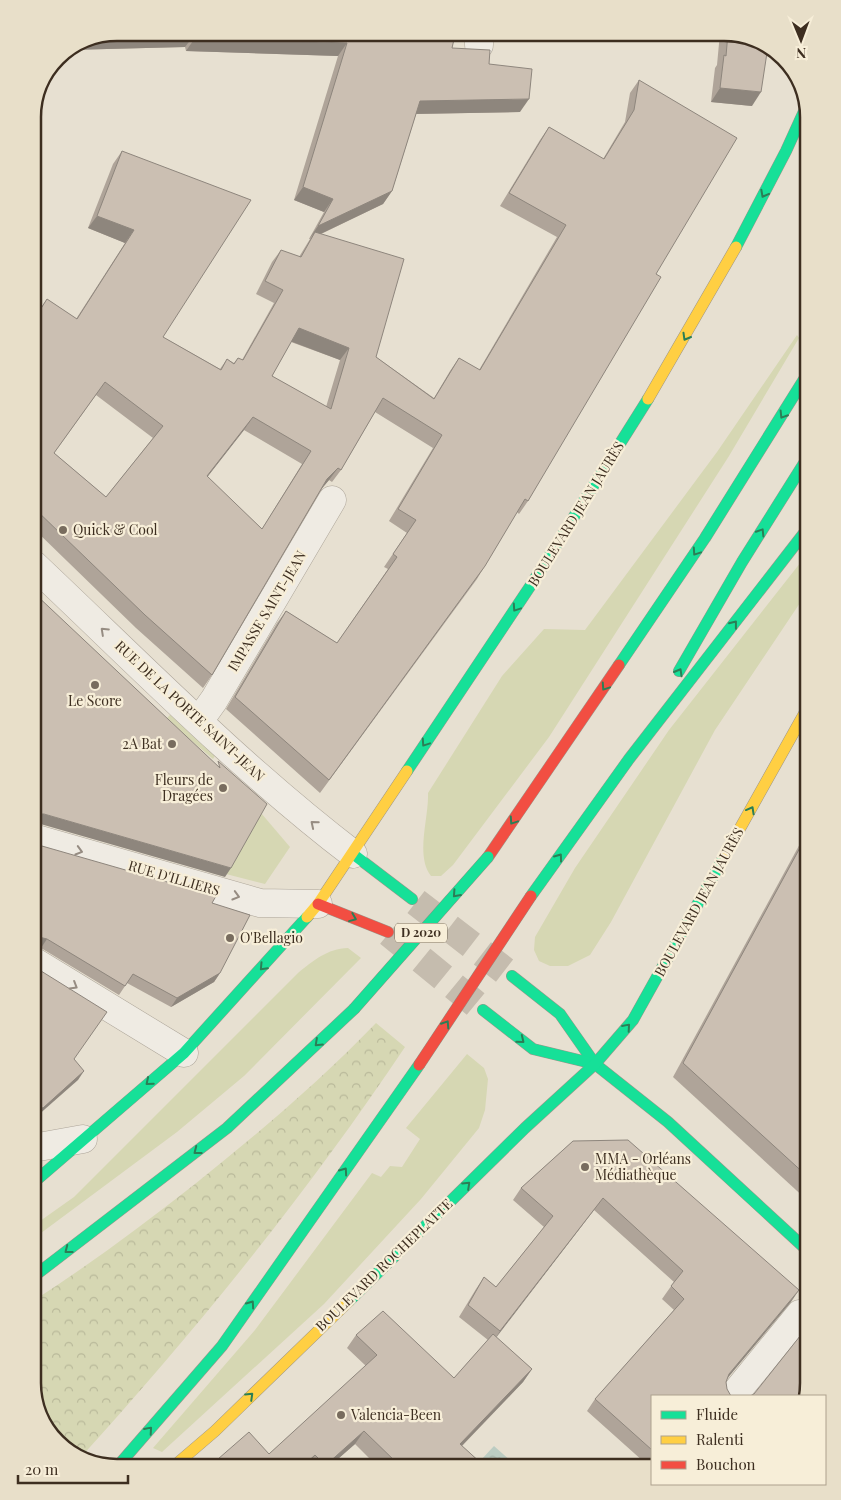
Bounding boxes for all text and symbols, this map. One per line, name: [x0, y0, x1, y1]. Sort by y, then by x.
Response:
north arrow: [776, 15, 826, 65]
text: N: [796, 44, 806, 63]
one-way arrow: [760, 189, 770, 198]
one-way arrow: [682, 331, 692, 340]
one-way arrow: [780, 410, 790, 419]
street label: BOULEVARD JEAN JAURÈS: [523, 438, 628, 590]
place label: Quick & Cool: [73, 520, 157, 539]
marker: Quick & Cool: [57, 524, 69, 536]
one-way arrow: [755, 528, 765, 537]
one-way arrow: [693, 546, 702, 556]
street label: IMPASSE SAINT-JEAN: [223, 547, 310, 675]
one-way arrow: [513, 602, 522, 612]
one-way arrow: [728, 621, 736, 630]
one-way arrow: [101, 628, 110, 637]
street label: RUE DE LA PORTE SAINT-JEAN: [111, 636, 269, 785]
one-way arrow: [673, 668, 683, 677]
marker: Le Score: [89, 679, 101, 691]
one-way arrow: [602, 681, 611, 690]
place label: Le Score: [68, 691, 122, 710]
place label: 2A Bat: [122, 734, 163, 753]
one-way arrow: [422, 737, 431, 747]
marker: 2A Bat: [166, 738, 178, 750]
place label: Fleurs de Dragées: [155, 770, 213, 805]
marker: Fleurs de Dragées: [217, 782, 229, 794]
one-way arrow: [745, 806, 755, 815]
one-way arrow: [510, 815, 519, 825]
one-way arrow: [311, 821, 320, 829]
street label: BOULEVARD JEAN JAURÈS: [650, 824, 747, 980]
one-way arrow: [75, 845, 84, 856]
one-way arrow: [553, 853, 562, 862]
street label: RUE D'ILLIERS: [126, 855, 222, 900]
one-way arrow: [453, 888, 462, 897]
one-way arrow: [231, 890, 239, 900]
one-way arrow: [348, 912, 357, 922]
road number: D 2020: [395, 924, 447, 942]
place label: O'Bellagio: [240, 928, 303, 947]
marker: O'Bellagio: [224, 932, 236, 944]
one-way arrow: [260, 961, 269, 970]
one-way arrow: [69, 980, 78, 990]
one-way arrow: [440, 1021, 449, 1030]
one-way arrow: [621, 1023, 630, 1032]
one-way arrow: [516, 1035, 525, 1044]
one-way arrow: [315, 1037, 324, 1046]
one-way arrow: [146, 1077, 155, 1085]
one-way arrow: [194, 1146, 203, 1154]
place label: MMA - Orléans Médiathèque: [595, 1149, 691, 1184]
marker: MMA - Orléans Médiathèque: [579, 1161, 591, 1173]
one-way arrow: [338, 1168, 347, 1177]
one-way arrow: [461, 1182, 470, 1191]
street label: BOULEVARD ROCHEPLATTE: [311, 1194, 456, 1335]
one-way arrow: [65, 1245, 74, 1254]
one-way arrow: [245, 1300, 254, 1310]
one-way arrow: [244, 1393, 253, 1402]
legend: [651, 1395, 826, 1485]
text: Fluide: [696, 1404, 738, 1424]
place label: Valencia-Been: [350, 1405, 442, 1424]
marker: Valencia-Been: [335, 1409, 347, 1421]
one-way arrow: [143, 1427, 152, 1436]
text: Ralenti: [696, 1429, 744, 1449]
scale bar: [18, 1452, 128, 1484]
text: Bouchon: [696, 1454, 756, 1474]
text: 20 m: [25, 1459, 59, 1479]

